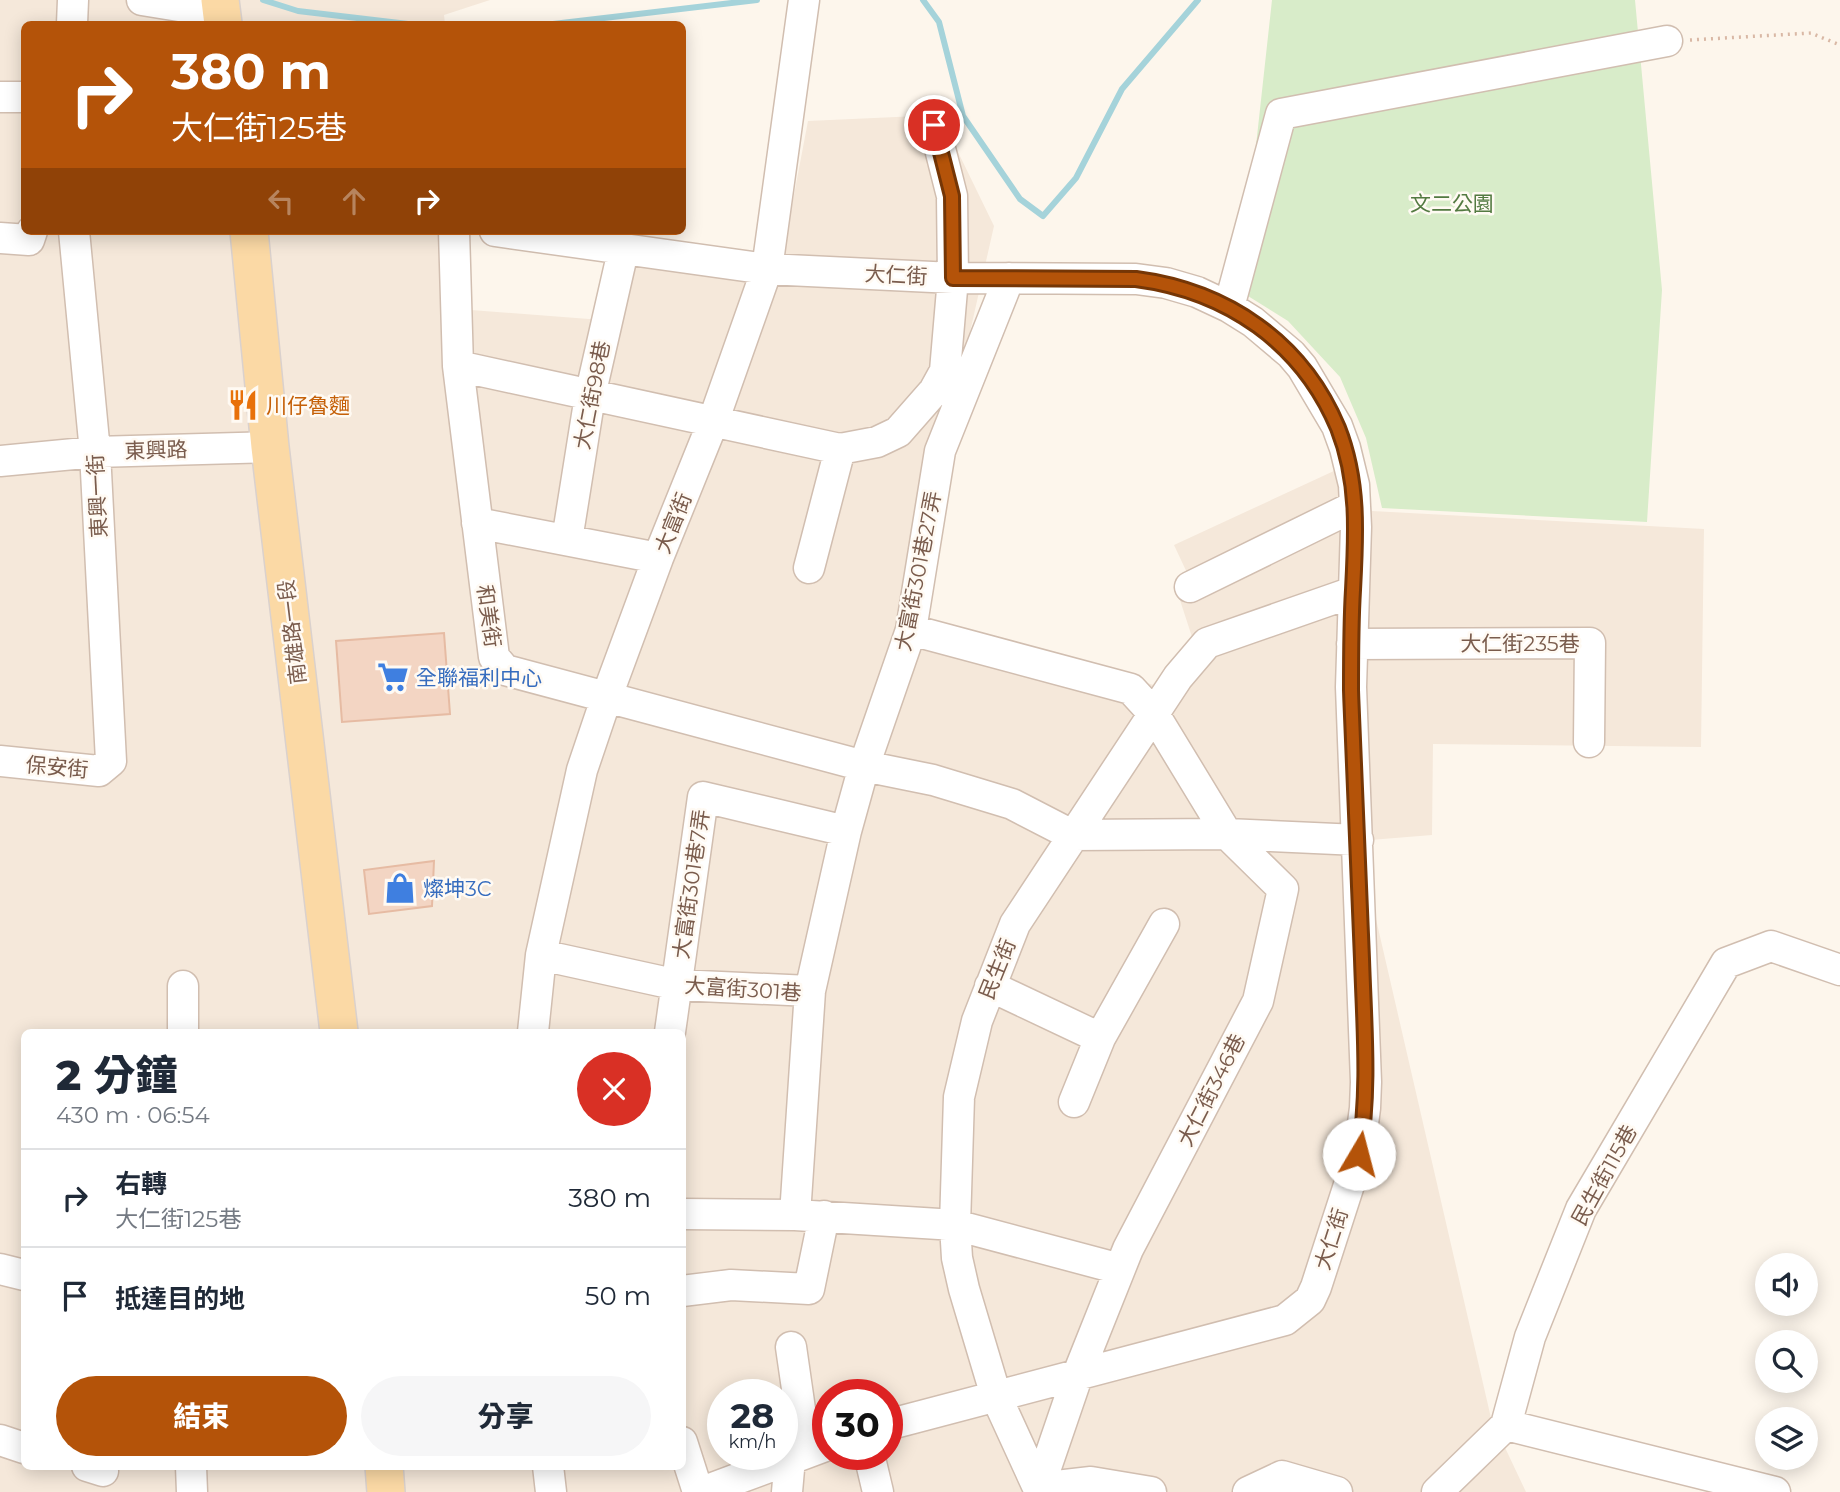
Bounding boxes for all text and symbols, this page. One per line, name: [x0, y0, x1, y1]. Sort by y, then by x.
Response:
text: 380 m: [171, 42, 331, 101]
icon: right: [56, 49, 147, 140]
pin: [904, 95, 964, 155]
icon: arrive: [915, 106, 953, 144]
text: 大仁街125巷: [171, 108, 347, 147]
icon: left: [262, 182, 300, 220]
icon: ahead: [335, 182, 373, 220]
icon: right: [408, 182, 446, 220]
park label: 文二公園: [1410, 191, 1494, 216]
street label: 大仁街: [864, 261, 928, 289]
street label: 大仁街98巷: [569, 339, 615, 451]
restaurant icon: 川仔魯麵: [226, 388, 260, 422]
place label: 川仔魯麵: [266, 393, 350, 418]
street label: 東興路: [124, 436, 188, 464]
street label: 東興一街: [82, 453, 112, 539]
street label: 大富街: [650, 489, 696, 557]
street label: 大富街301巷27弄: [890, 489, 946, 653]
street label: 南雄路一段: [273, 578, 311, 686]
street label: 和美街: [472, 583, 506, 649]
street label: 大仁街235巷: [1460, 631, 1580, 656]
supermarket icon: 全聯福利中心: [376, 660, 410, 694]
place label: 全聯福利中心: [416, 665, 542, 690]
street label: 保安街: [25, 752, 89, 782]
street label: 大富街301巷7弄: [668, 808, 714, 960]
shop icon: 燦坤3C: [383, 871, 417, 905]
place label: 燦坤3C: [423, 876, 492, 901]
street label: 民生街: [974, 935, 1020, 1003]
street label: 大富街301巷: [684, 972, 802, 1006]
street label: 大仁街346巷: [1172, 1030, 1250, 1150]
text: 2 分鐘: [56, 1049, 177, 1101]
button: close: [577, 1052, 651, 1126]
text: 430 m · 06:54: [56, 1101, 210, 1129]
position arrow: [1322, 1117, 1396, 1191]
street label: 民生街115巷: [1566, 1120, 1642, 1230]
text: 右轉: [115, 1168, 167, 1200]
icon: right: [56, 1179, 94, 1217]
text: 380 m: [568, 1182, 651, 1214]
text: 大仁街125巷: [115, 1205, 241, 1233]
street label: 大仁街: [1309, 1205, 1353, 1273]
map controls: [1755, 1253, 1818, 1470]
button: sound: [1755, 1253, 1818, 1316]
icon: arrive: [56, 1277, 94, 1315]
text: 50 m: [585, 1280, 651, 1312]
text: 抵達目的地: [115, 1283, 245, 1315]
button: search: [1755, 1330, 1818, 1393]
button: 結束: [56, 1376, 347, 1456]
button: 分享: [361, 1376, 651, 1456]
speed limit sign: 30: [812, 1379, 903, 1470]
text: 28: [731, 1394, 774, 1437]
button: layers: [1755, 1407, 1818, 1470]
text: km/h: [728, 1431, 777, 1453]

